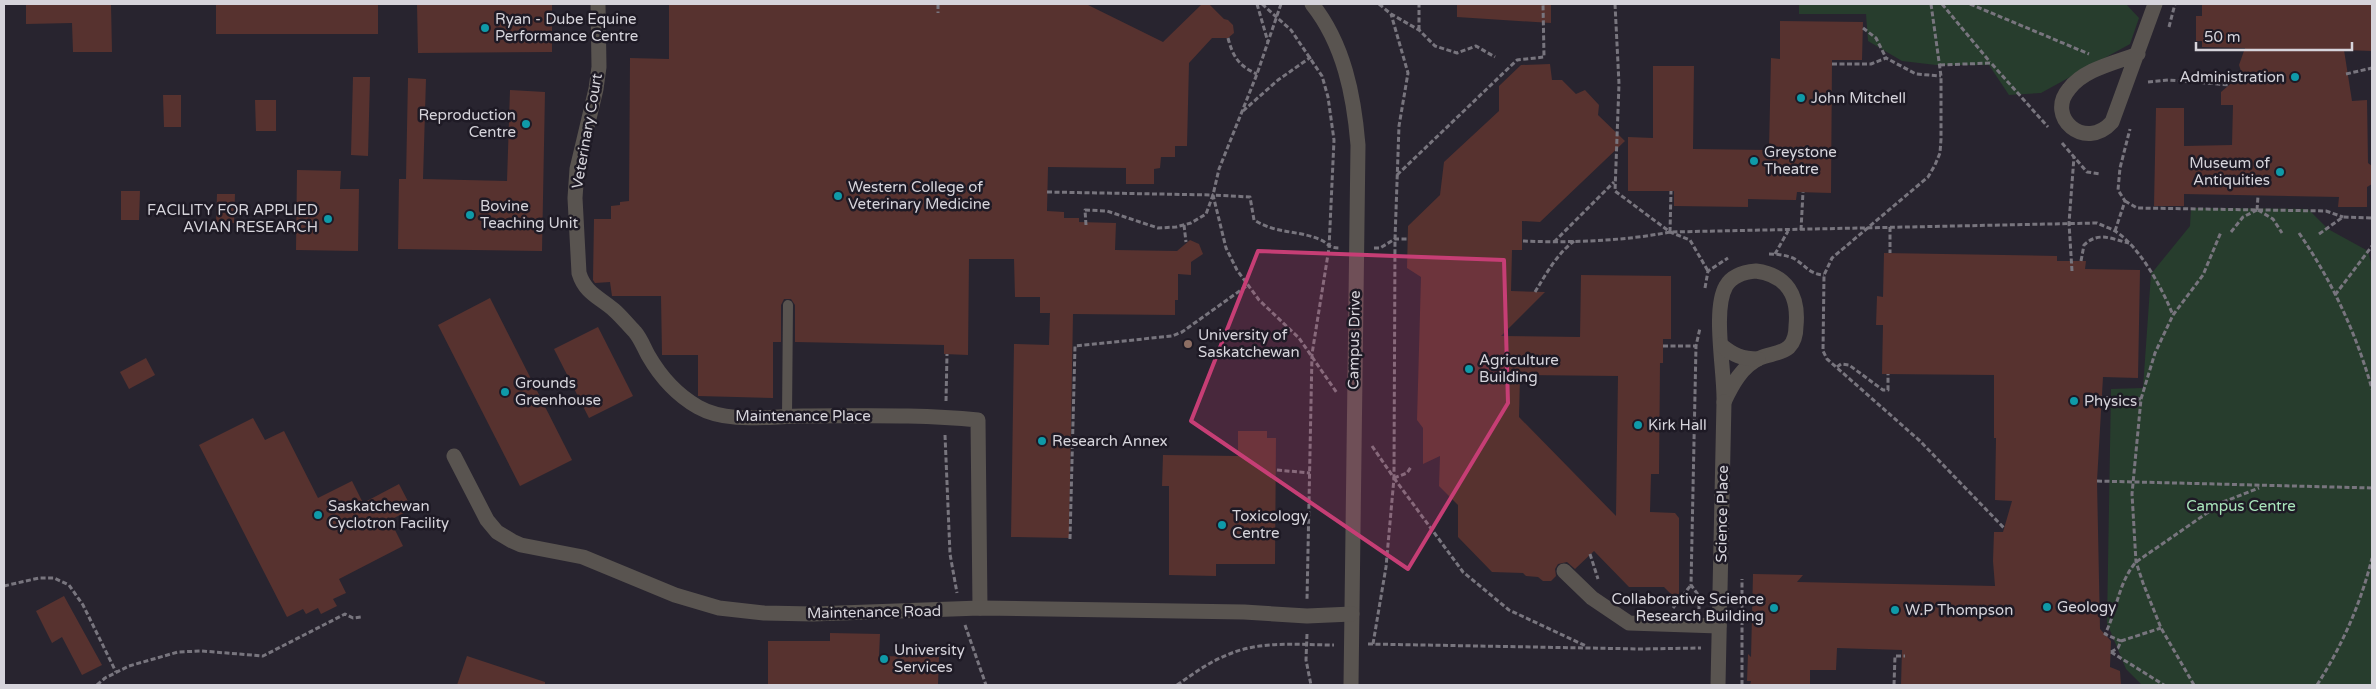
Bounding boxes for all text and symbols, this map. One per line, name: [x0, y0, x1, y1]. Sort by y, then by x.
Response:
place label: Ryan - Dube Equine Performance Centre: [495, 10, 638, 45]
scale bar: [2196, 20, 2352, 52]
marker: Ryan - Dube Equine Performance Centre: [479, 22, 491, 34]
text: 50 m: [2204, 28, 2241, 46]
place label: Administration: [2180, 68, 2285, 86]
marker: Administration: [2289, 71, 2301, 83]
street label: Veterinary Court: [568, 72, 606, 190]
place label: John Mitchell: [1811, 89, 1906, 107]
marker: John Mitchell: [1795, 92, 1807, 104]
place label: Reproduction Centre: [418, 106, 516, 141]
marker: Reproduction Centre: [520, 118, 532, 130]
place label: Greystone Theatre: [1764, 143, 1837, 178]
place label: Museum of Antiquities: [2189, 154, 2270, 189]
marker: Greystone Theatre: [1748, 155, 1760, 167]
marker: Museum of Antiquities: [2274, 166, 2286, 178]
place label: Western College of Veterinary Medicine: [848, 178, 990, 213]
marker: Western College of Veterinary Medicine: [832, 190, 844, 202]
place label: Bovine Teaching Unit: [480, 197, 578, 232]
place label: FACILITY FOR APPLIED AVIAN RESEARCH: [147, 201, 318, 236]
marker: Bovine Teaching Unit: [464, 209, 476, 221]
marker: FACILITY FOR APPLIED AVIAN RESEARCH: [322, 213, 334, 225]
street label: Campus Drive: [1344, 290, 1364, 390]
place label: University of Saskatchewan: [1198, 326, 1300, 361]
marker: University of Saskatchewan: [1182, 338, 1194, 350]
place label: Agriculture Building: [1479, 351, 1559, 386]
marker: Agriculture Building: [1463, 363, 1475, 375]
place label: Grounds Greenhouse: [515, 374, 601, 409]
marker: Grounds Greenhouse: [499, 386, 511, 398]
place label: Physics: [2084, 392, 2137, 410]
marker: Physics: [2068, 395, 2080, 407]
street label: Maintenance Place: [735, 407, 871, 425]
place label: Kirk Hall: [1648, 416, 1707, 434]
marker: Kirk Hall: [1632, 419, 1644, 431]
place label: Research Annex: [1052, 432, 1168, 450]
marker: Research Annex: [1036, 435, 1048, 447]
street label: Science Place: [1712, 465, 1732, 563]
place label: Saskatchewan Cyclotron Facility: [328, 497, 449, 532]
park label: Campus Centre: [2186, 497, 2296, 515]
place label: Toxicology Centre: [1232, 507, 1308, 542]
marker: Saskatchewan Cyclotron Facility: [312, 509, 324, 521]
marker: Toxicology Centre: [1216, 519, 1228, 531]
place label: Collaborative Science Research Building: [1611, 590, 1764, 625]
place label: Geology: [2057, 598, 2116, 616]
place label: W.P Thompson: [1905, 601, 2013, 619]
marker: Geology: [2041, 601, 2053, 613]
street label: Maintenance Road: [807, 602, 941, 622]
marker: Collaborative Science Research Building: [1768, 602, 1780, 614]
marker: W.P Thompson: [1889, 604, 1901, 616]
place label: University Services: [894, 641, 965, 676]
marker: University Services: [878, 653, 890, 665]

